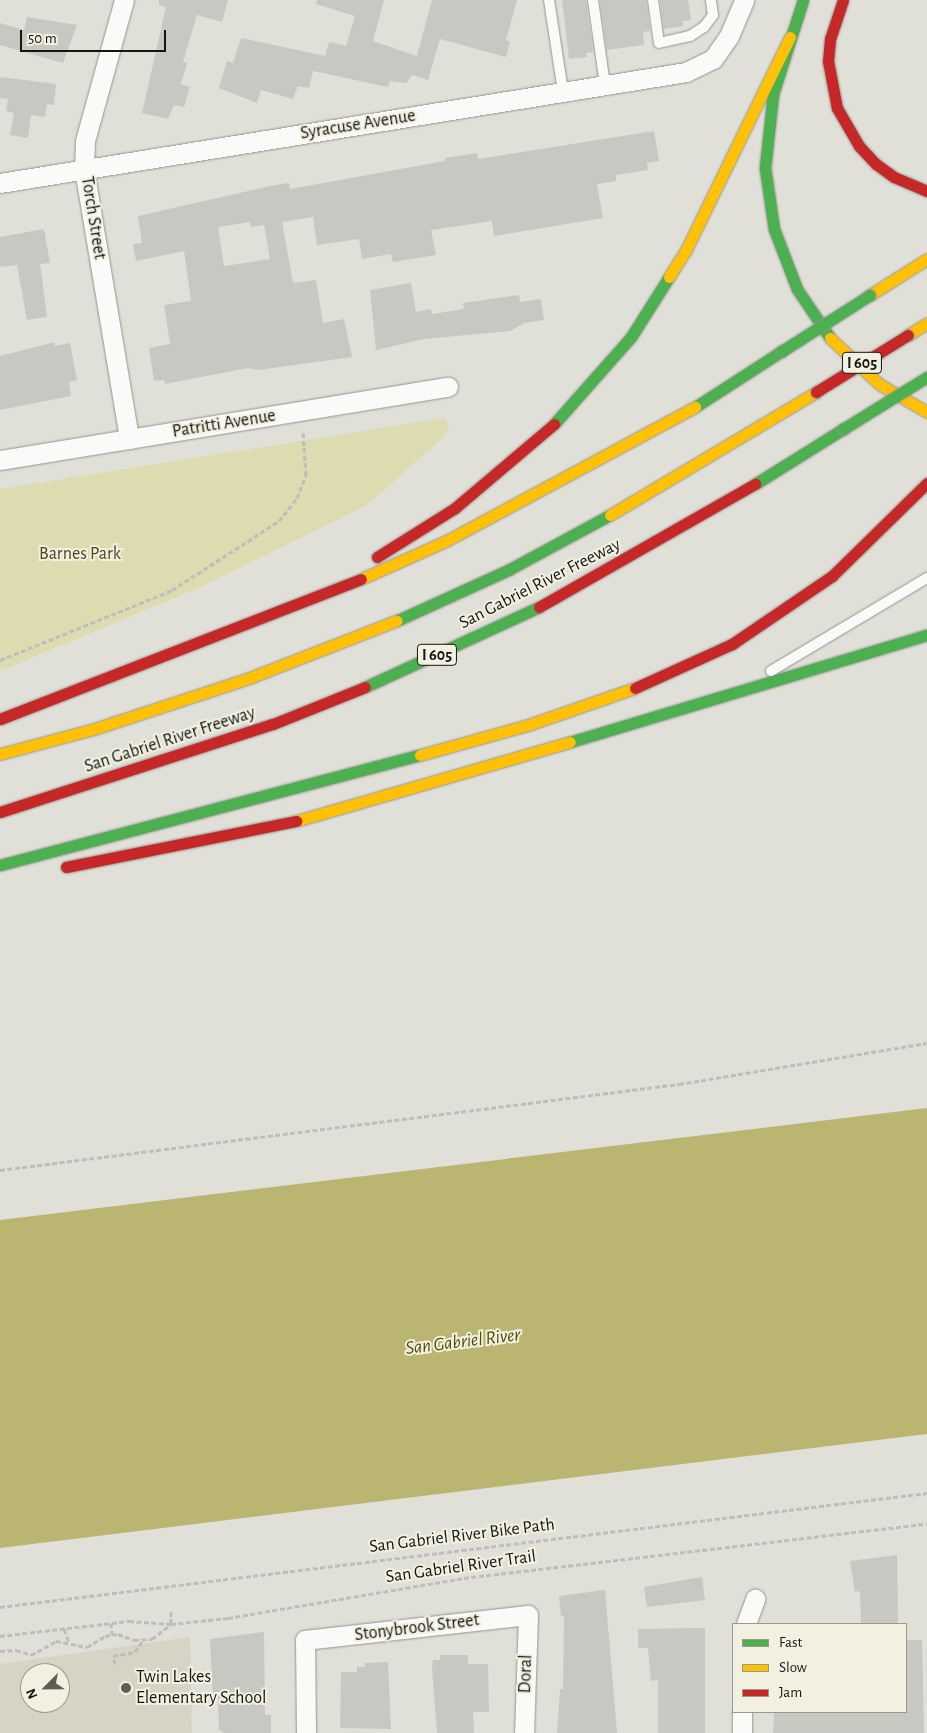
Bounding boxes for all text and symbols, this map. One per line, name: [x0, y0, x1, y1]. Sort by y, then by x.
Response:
scale bar: [22, 20, 169, 52]
text: 50 m: [28, 31, 57, 46]
street label: Syracuse Avenue: [299, 105, 417, 145]
street label: Torch Street: [76, 175, 110, 261]
road number: I 605: [841, 349, 883, 376]
street label: Patritti Avenue: [171, 405, 277, 443]
street label: San Gabriel River Freeway: [456, 534, 624, 634]
park label: Barnes Park: [39, 543, 121, 565]
road number: I 605: [416, 642, 458, 668]
street label: San Gabriel River Freeway: [82, 702, 258, 778]
water label: San Gabriel River: [404, 1324, 522, 1360]
street label: San Gabriel River Bike Path: [368, 1514, 556, 1558]
street label: San Gabriel River Trail: [384, 1546, 538, 1588]
street label: Stonybrook Street: [353, 1610, 481, 1646]
legend: [732, 1623, 907, 1713]
text: Fast: [779, 1635, 802, 1650]
street label: Doral: [515, 1654, 537, 1694]
text: Slow: [779, 1660, 807, 1675]
north arrow: [20, 1663, 70, 1713]
place label: Twin Lakes Elementary School: [136, 1667, 266, 1710]
marker: Twin Lakes Elementary School: [120, 1682, 132, 1694]
text: Jam: [779, 1685, 802, 1700]
text: N: [24, 1686, 40, 1701]

